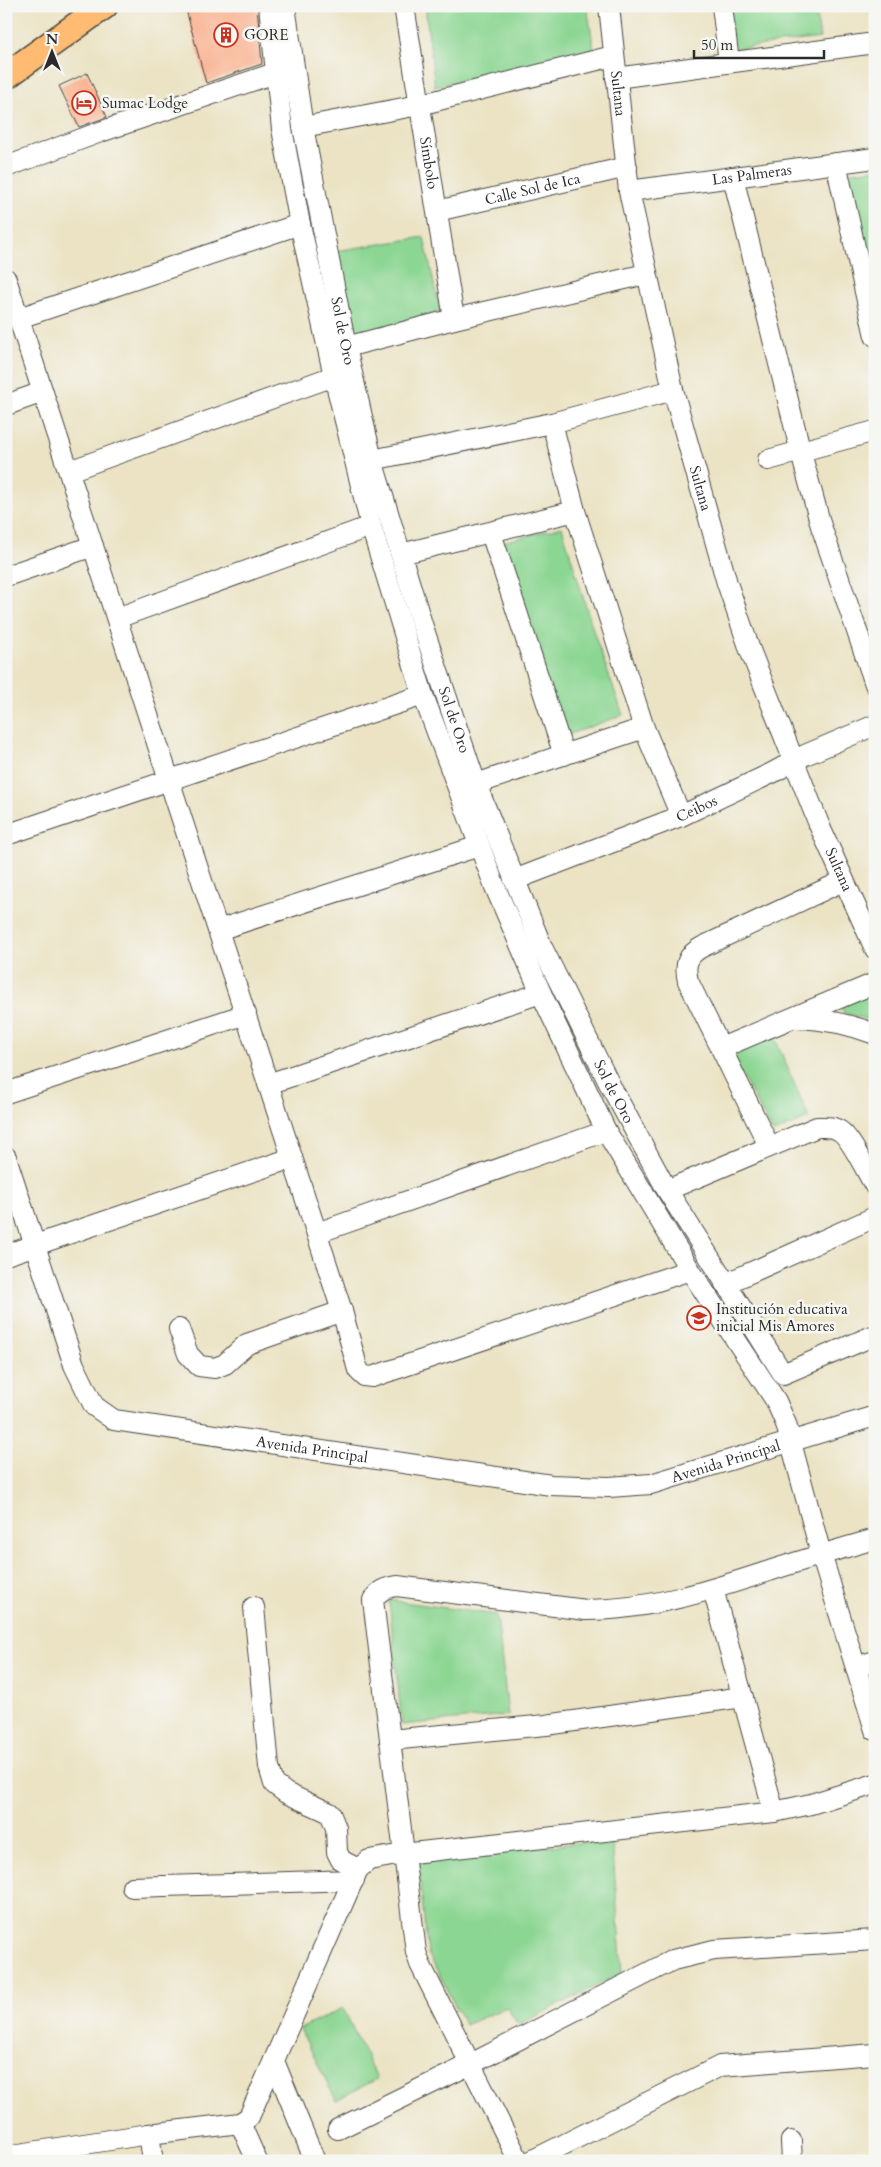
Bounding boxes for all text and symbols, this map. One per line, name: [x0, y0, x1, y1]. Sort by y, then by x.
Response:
building icon: GORE: [213, 22, 239, 48]
place label: GORE: [244, 25, 289, 45]
north arrow: [28, 28, 78, 78]
scale bar: [694, 28, 824, 60]
text: N: [46, 30, 58, 49]
text: 50 m: [701, 35, 733, 55]
street label: Sultana: [606, 70, 631, 118]
hotel icon: Sumac Lodge: [71, 90, 97, 116]
place label: Sumac Lodge: [102, 93, 188, 113]
street label: Símbolo: [415, 135, 443, 191]
street label: Las Palmeras: [711, 159, 793, 190]
street label: Calle Sol de Ica: [483, 168, 583, 210]
street label: Sol de Oro: [326, 295, 360, 367]
street label: Sultana: [685, 464, 716, 514]
street label: Sol de Oro: [434, 684, 475, 756]
street label: Ceibos: [672, 790, 721, 827]
street label: Sultana: [821, 844, 858, 895]
street label: Sol de Oro: [589, 1056, 639, 1127]
place label: Institución educativa inicial Mis Amores: [716, 1299, 848, 1336]
school or university icon: Institución educativa inicial Mis Amores: [686, 1305, 712, 1331]
street label: Avenida Principal: [255, 1431, 369, 1468]
street label: Avenida Principal: [669, 1435, 783, 1487]

